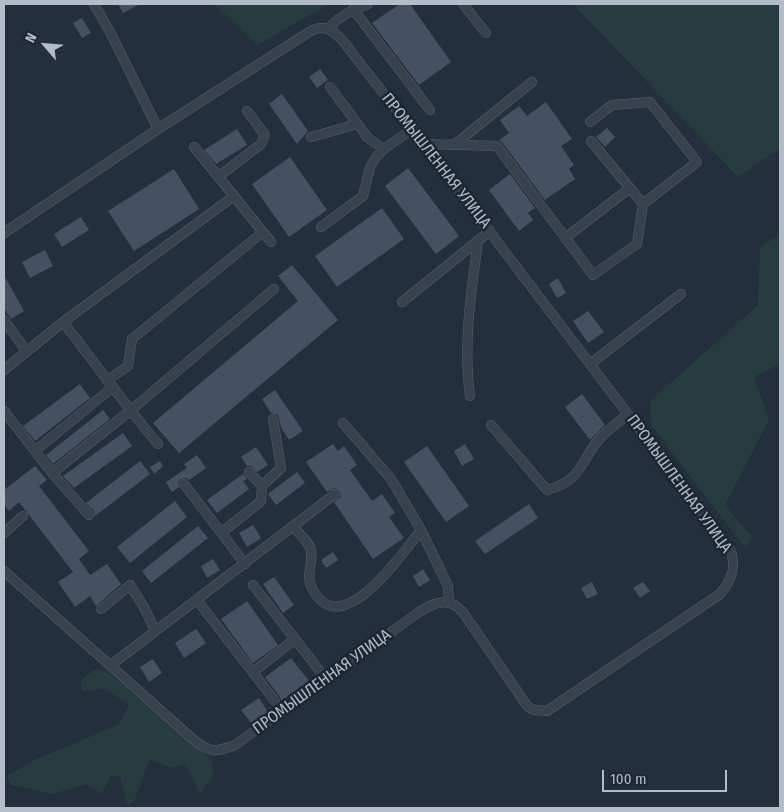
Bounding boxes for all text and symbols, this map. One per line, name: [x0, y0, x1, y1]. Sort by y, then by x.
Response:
north arrow: [20, 20, 70, 70]
text: N: [22, 30, 41, 46]
street label: ПРОМЫШЛЕННАЯ УЛИЦА: [377, 90, 495, 232]
street label: ПРОМЫШЛЕННАЯ УЛИЦА: [622, 411, 736, 557]
street label: ПРОМЫШЛЕННАЯ УЛИЦА: [249, 625, 395, 739]
scale bar: [604, 760, 729, 792]
text: 100 m: [610, 770, 647, 788]

